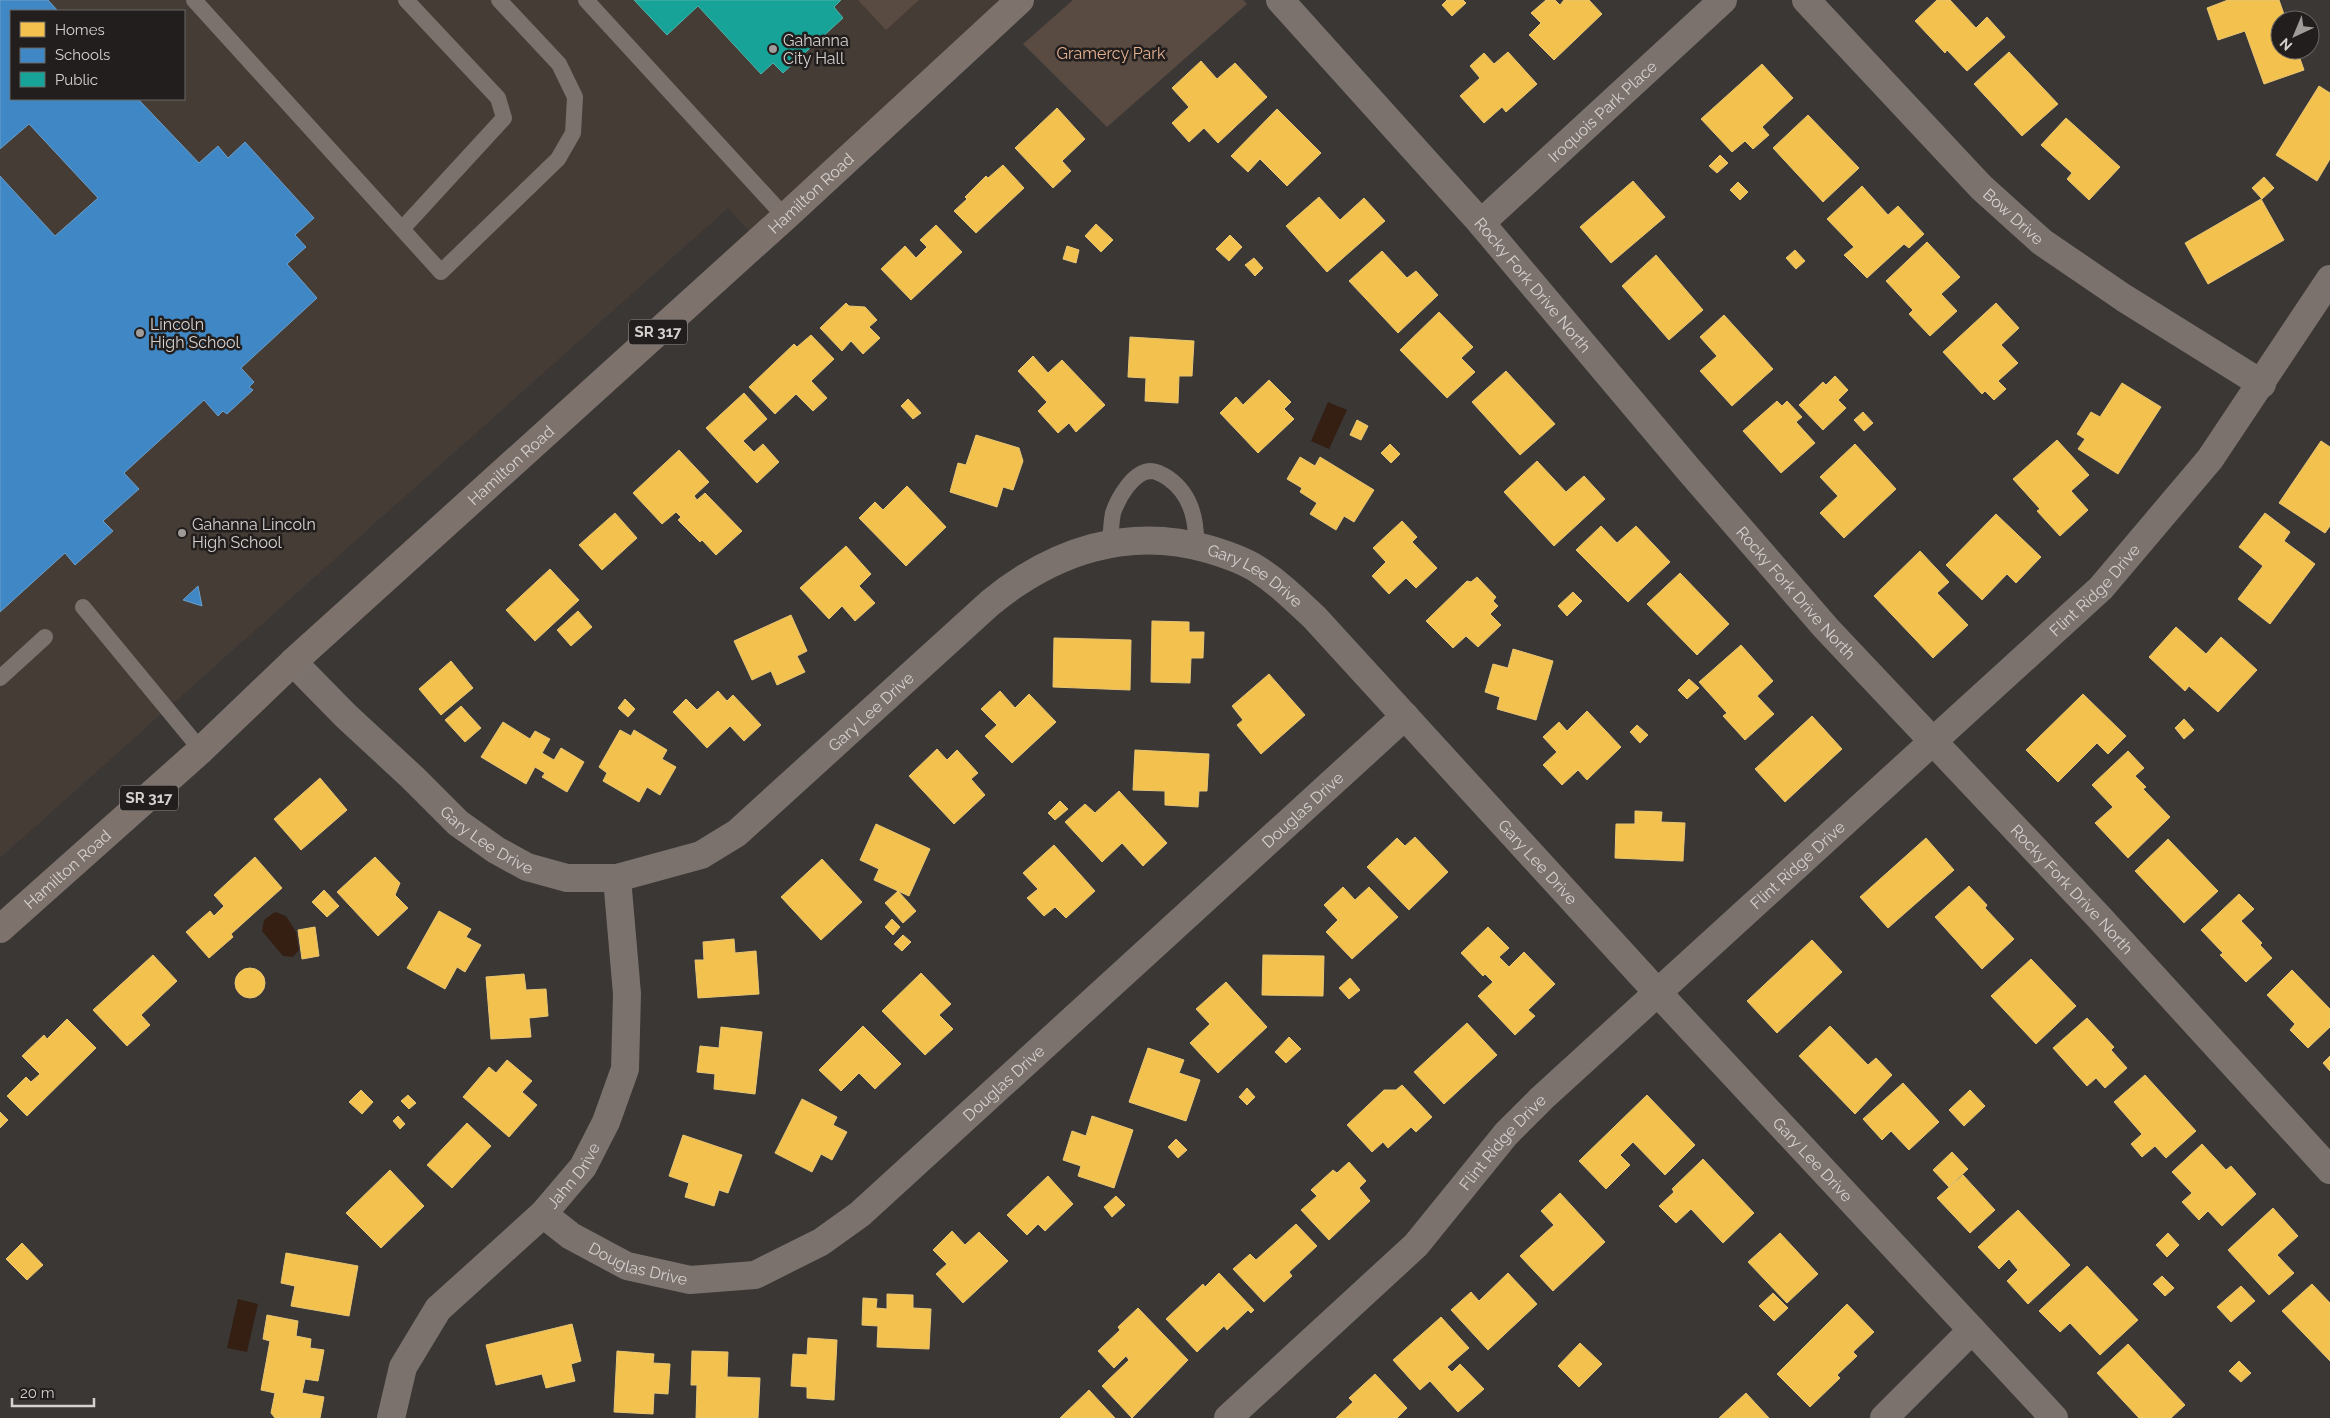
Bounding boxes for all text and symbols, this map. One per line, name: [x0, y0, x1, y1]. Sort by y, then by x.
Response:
legend: [10, 10, 185, 100]
north arrow: [2270, 10, 2320, 60]
text: Homes: [55, 21, 105, 39]
place label: Gahanna City Hall: [783, 31, 849, 68]
text: N: [2277, 35, 2295, 54]
marker: Gahanna City Hall: [767, 43, 779, 55]
park label: Gramercy Park: [1057, 44, 1166, 63]
text: Schools: [55, 46, 110, 64]
street label: Iroquois Park Place: [1544, 56, 1661, 166]
text: Public: [55, 71, 98, 89]
street label: Hamilton Road: [764, 149, 858, 237]
street label: Bow Drive: [1979, 184, 2048, 248]
street label: Rocky Fork Drive North: [1471, 214, 1595, 356]
place label: Lincoln High School: [150, 315, 240, 352]
road number: SR 317: [629, 320, 687, 344]
marker: Lincoln High School: [134, 327, 146, 339]
street label: Hamilton Road: [464, 421, 558, 509]
place label: Gahanna Lincoln High School: [192, 515, 316, 552]
street label: Rocky Fork Drive North: [1733, 522, 1860, 663]
marker: Gahanna Lincoln High School: [176, 527, 188, 539]
street label: Gary Lee Drive: [1206, 540, 1307, 611]
street label: Flint Ridge Drive: [2045, 540, 2144, 640]
street label: Gary Lee Drive: [824, 668, 917, 755]
street label: Douglas Drive: [1258, 768, 1347, 852]
road number: SR 317: [120, 786, 178, 810]
street label: Gary Lee Drive: [437, 802, 535, 878]
street label: Gary Lee Drive: [1494, 815, 1582, 908]
street label: Flint Ridge Drive: [1746, 817, 1849, 913]
street label: Rocky Fork Drive North: [2007, 820, 2137, 958]
street label: Hamilton Road: [20, 826, 115, 913]
street label: Douglas Drive: [959, 1041, 1048, 1125]
street label: Flint Ridge Drive: [1455, 1090, 1550, 1194]
street label: Gary Lee Drive: [1769, 1113, 1857, 1205]
street label: Jahn Drive: [543, 1139, 603, 1212]
street label: Douglas Drive: [586, 1238, 689, 1289]
scale bar: [12, 1376, 95, 1408]
text: 20 m: [20, 1384, 55, 1402]

